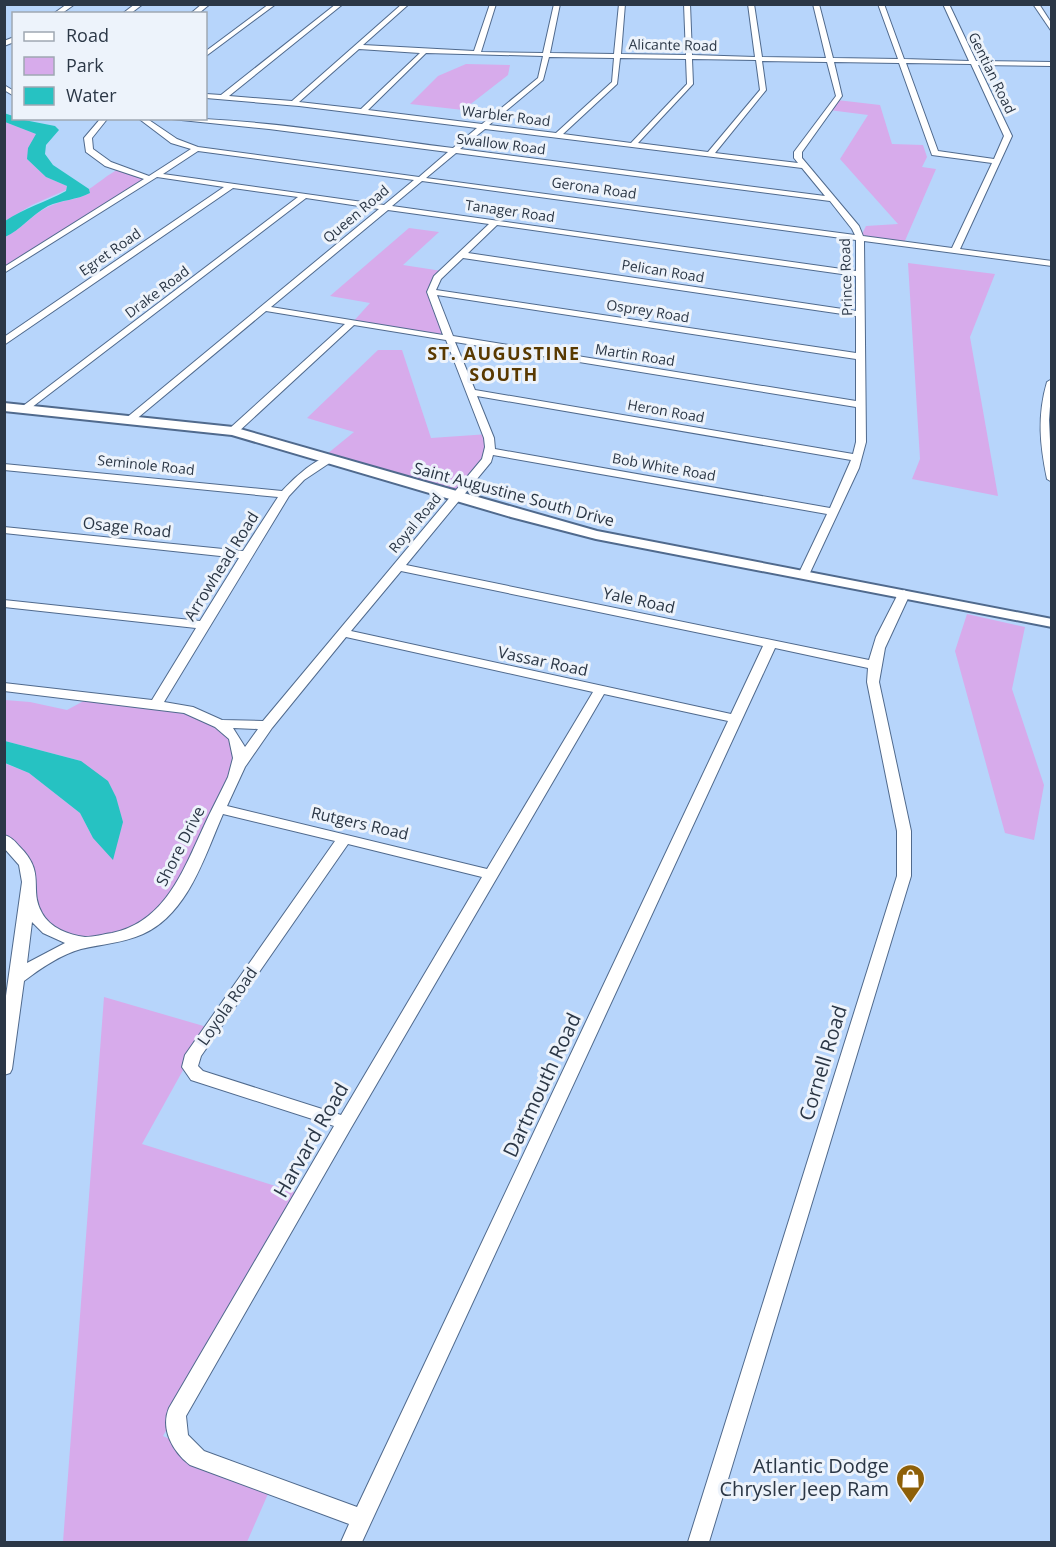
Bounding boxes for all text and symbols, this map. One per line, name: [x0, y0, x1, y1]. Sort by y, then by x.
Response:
legend: [12, 12, 207, 120]
text: Road: [66, 23, 109, 47]
street label: Gentian Road: [964, 29, 1020, 117]
street label: Alicante Road: [628, 34, 718, 55]
text: Park: [66, 53, 104, 77]
text: Water: [66, 83, 117, 107]
street label: Warbler Road: [461, 101, 551, 130]
street label: Swallow Road: [455, 129, 547, 158]
street label: Gerona Road: [550, 172, 638, 203]
street label: Queen Road: [319, 180, 393, 247]
street label: Tanager Road: [464, 195, 556, 226]
street label: Egret Road: [75, 223, 144, 280]
street label: Prince Road: [835, 238, 856, 316]
street label: Pelican Road: [620, 255, 706, 286]
street label: Drake Road: [121, 261, 193, 322]
street label: Osprey Road: [605, 295, 691, 326]
street label: Martin Road: [594, 339, 676, 370]
district label: ST. AUGUSTINE SOUTH: [427, 341, 581, 386]
street label: Heron Road: [626, 394, 706, 427]
street label: Bob White Road: [611, 448, 717, 485]
street label: Seminole Road: [97, 450, 196, 479]
street label: Saint Augustine South Drive: [411, 457, 617, 531]
street label: Royal Road: [384, 489, 445, 557]
street label: Arrowhead Road: [179, 507, 263, 625]
street label: Osage Road: [82, 511, 172, 543]
street label: Yale Road: [601, 582, 677, 618]
street label: Vassar Road: [496, 641, 590, 681]
street label: Rutgers Road: [309, 801, 411, 845]
street label: Shore Drive: [150, 802, 210, 890]
street label: Loyola Road: [192, 962, 262, 1050]
street label: Cornell Road: [792, 1002, 853, 1124]
street label: Dartmouth Road: [496, 1008, 587, 1161]
street label: Harvard Road: [267, 1077, 354, 1202]
place label: Atlantic Dodge Chrysler Jeep Ram: [720, 1452, 889, 1502]
shop icon: Atlantic Dodge Chrysler Jeep Ram: [894, 1462, 926, 1504]

